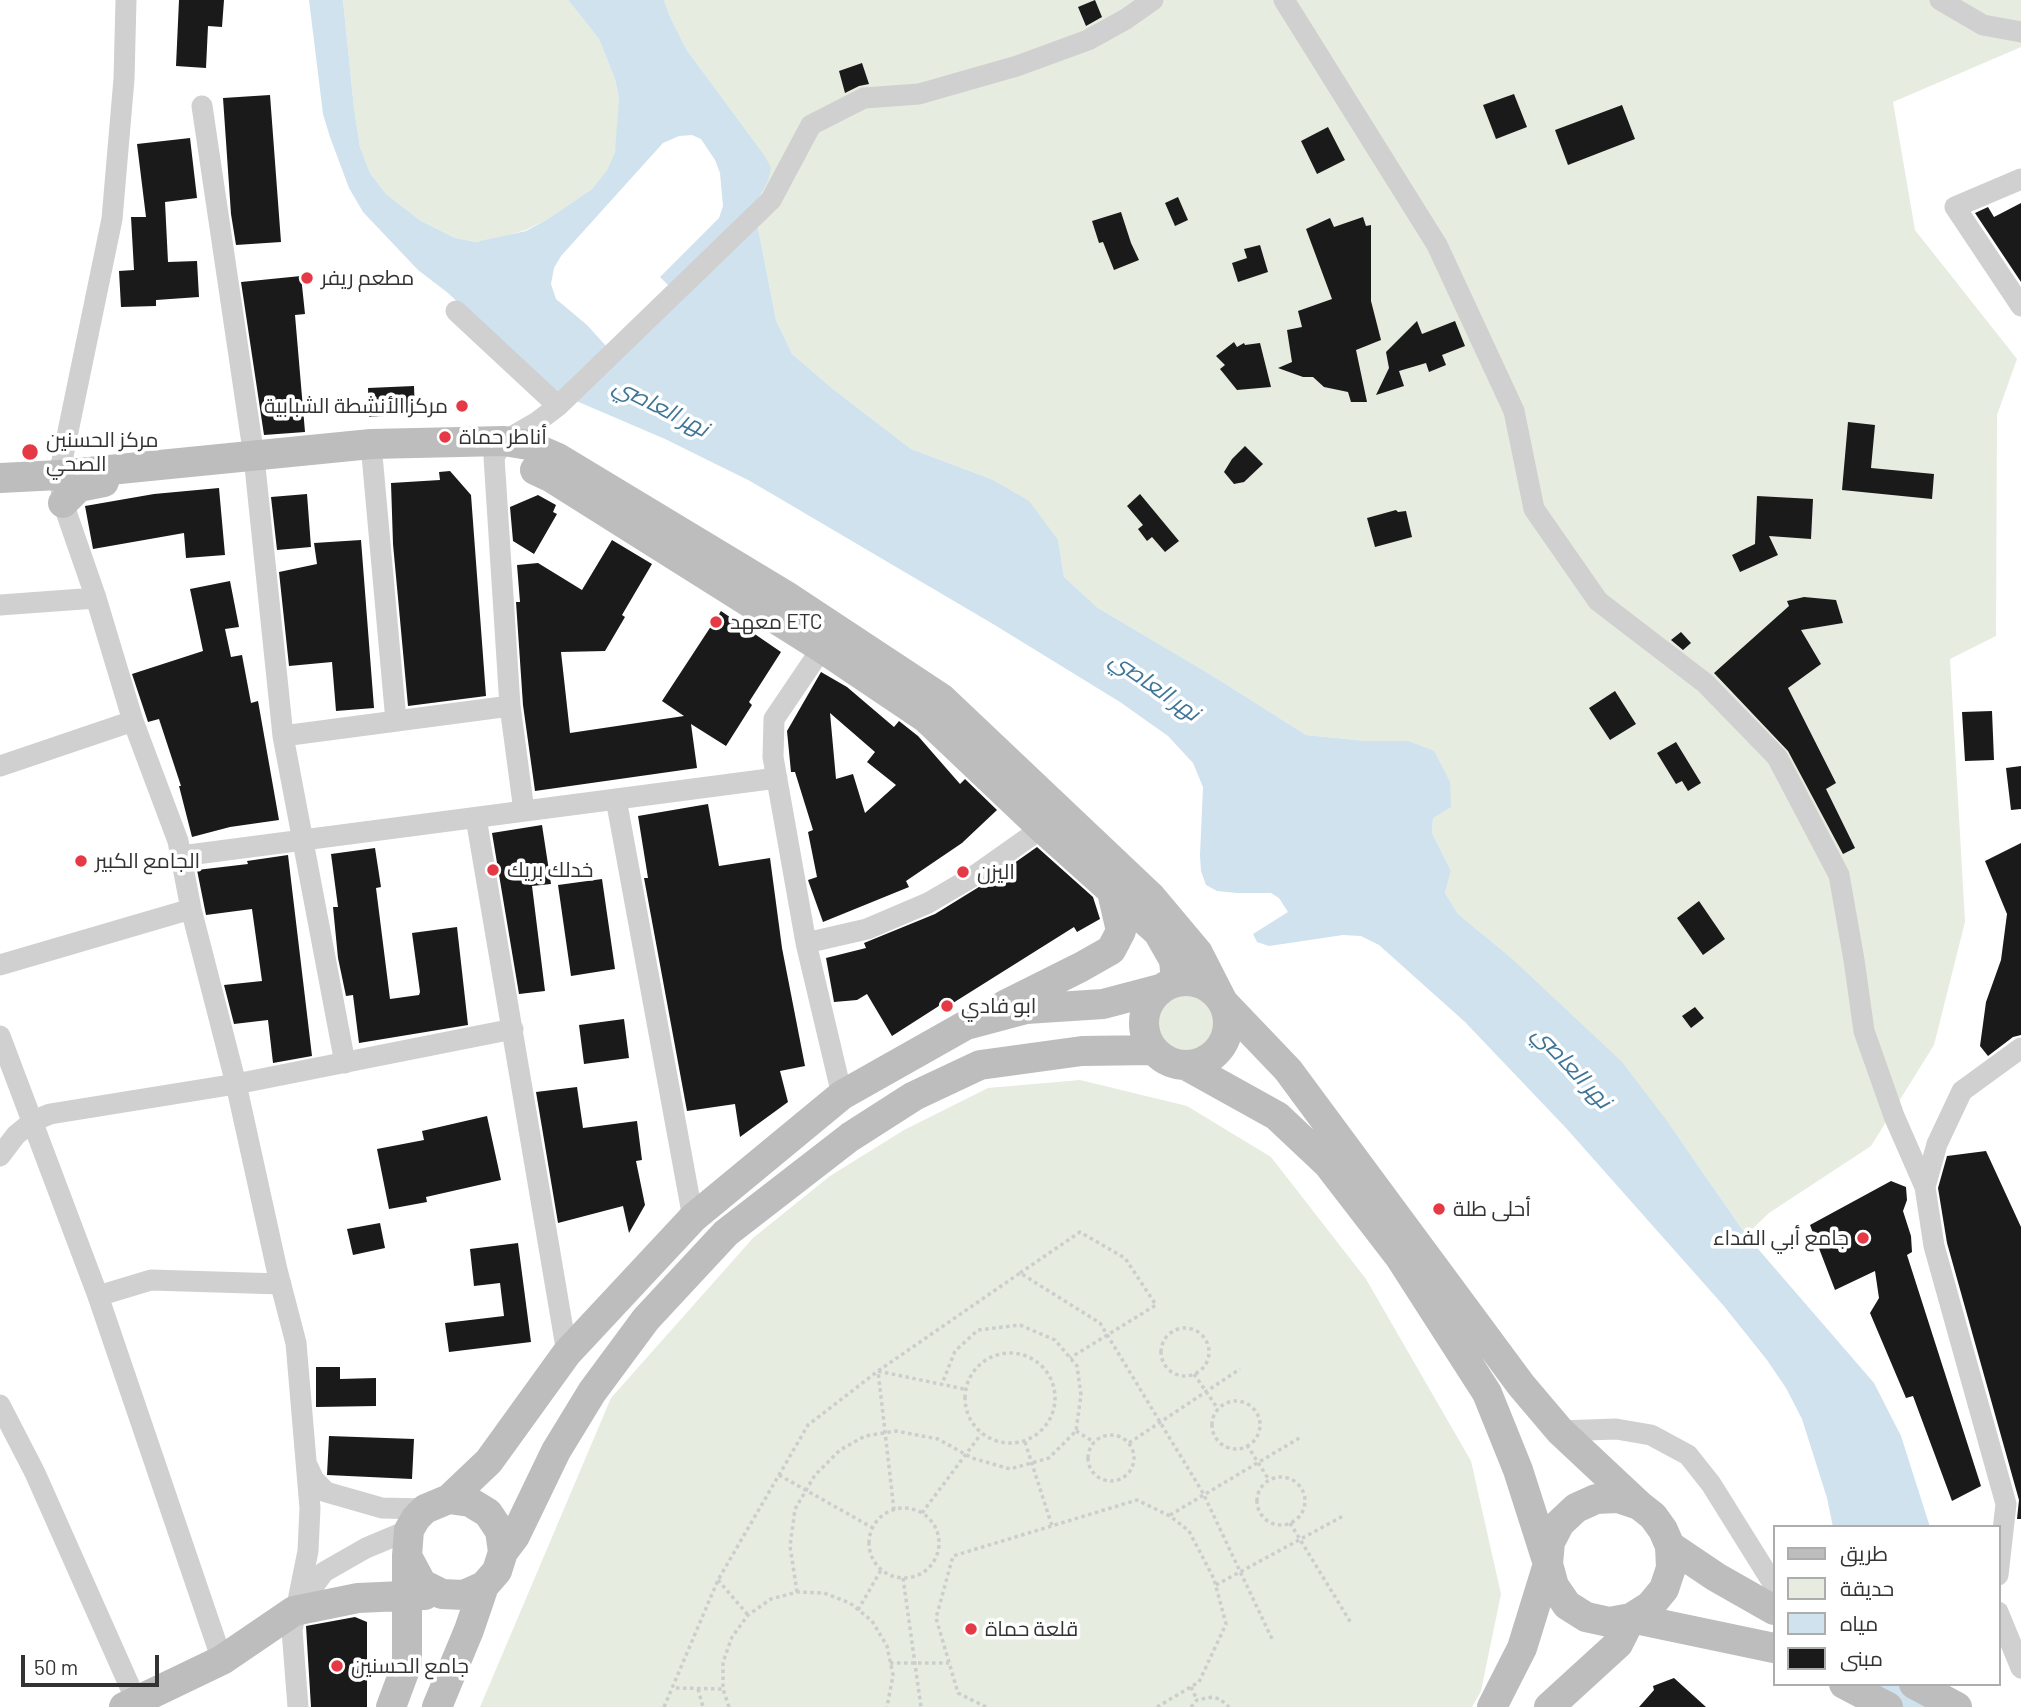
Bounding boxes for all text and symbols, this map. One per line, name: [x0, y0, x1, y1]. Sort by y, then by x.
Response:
place label: مطعم ريفر: [321, 265, 414, 291]
marker: مطعم ريفر: [299, 270, 315, 286]
water label: نهر العاصي: [609, 371, 713, 443]
place label: مركز الأنشطة الشبابية: [264, 393, 448, 419]
marker: مركز الأنشطة الشبابية: [454, 398, 470, 414]
place label: أناطر حماة: [459, 424, 547, 450]
place label: مركز الحسنين الصحي: [46, 427, 159, 477]
marker: أناطر حماة: [437, 429, 453, 445]
marker: مركز الحسنين الصحي: [20, 442, 40, 462]
place label: معهد ETC: [730, 609, 823, 635]
marker: معهد ETC: [708, 614, 724, 630]
water label: نهر العاصي: [1105, 645, 1205, 727]
place label: الجامع الكبير: [95, 848, 200, 874]
marker: الجامع الكبير: [73, 853, 89, 869]
place label: خدلك بريك: [507, 857, 593, 883]
place label: اليزن: [977, 859, 1015, 885]
marker: خدلك بريك: [485, 862, 501, 878]
marker: اليزن: [955, 864, 971, 880]
place label: ابو فادي: [961, 993, 1036, 1019]
marker: ابو فادي: [939, 998, 955, 1014]
water label: نهر العاصي: [1527, 1020, 1617, 1114]
place label: أحلى طلة: [1453, 1196, 1531, 1222]
marker: أحلى طلة: [1431, 1201, 1447, 1217]
place label: جامع أبي الفداء: [1713, 1225, 1849, 1251]
marker: جامع أبي الفداء: [1855, 1230, 1871, 1246]
legend: [1772, 1525, 2000, 1686]
text: طريق: [1840, 1540, 1888, 1565]
text: حديقة: [1840, 1575, 1894, 1600]
text: مياه: [1840, 1610, 1878, 1635]
place label: قلعة حماة: [985, 1616, 1078, 1642]
marker: قلعة حماة: [963, 1621, 979, 1637]
scale bar: [24, 1640, 163, 1684]
text: مبنى: [1840, 1645, 1883, 1670]
place label: جامع الحسنين: [351, 1653, 469, 1679]
text: 50 m: [34, 1654, 78, 1679]
marker: جامع الحسنين: [329, 1658, 345, 1674]

